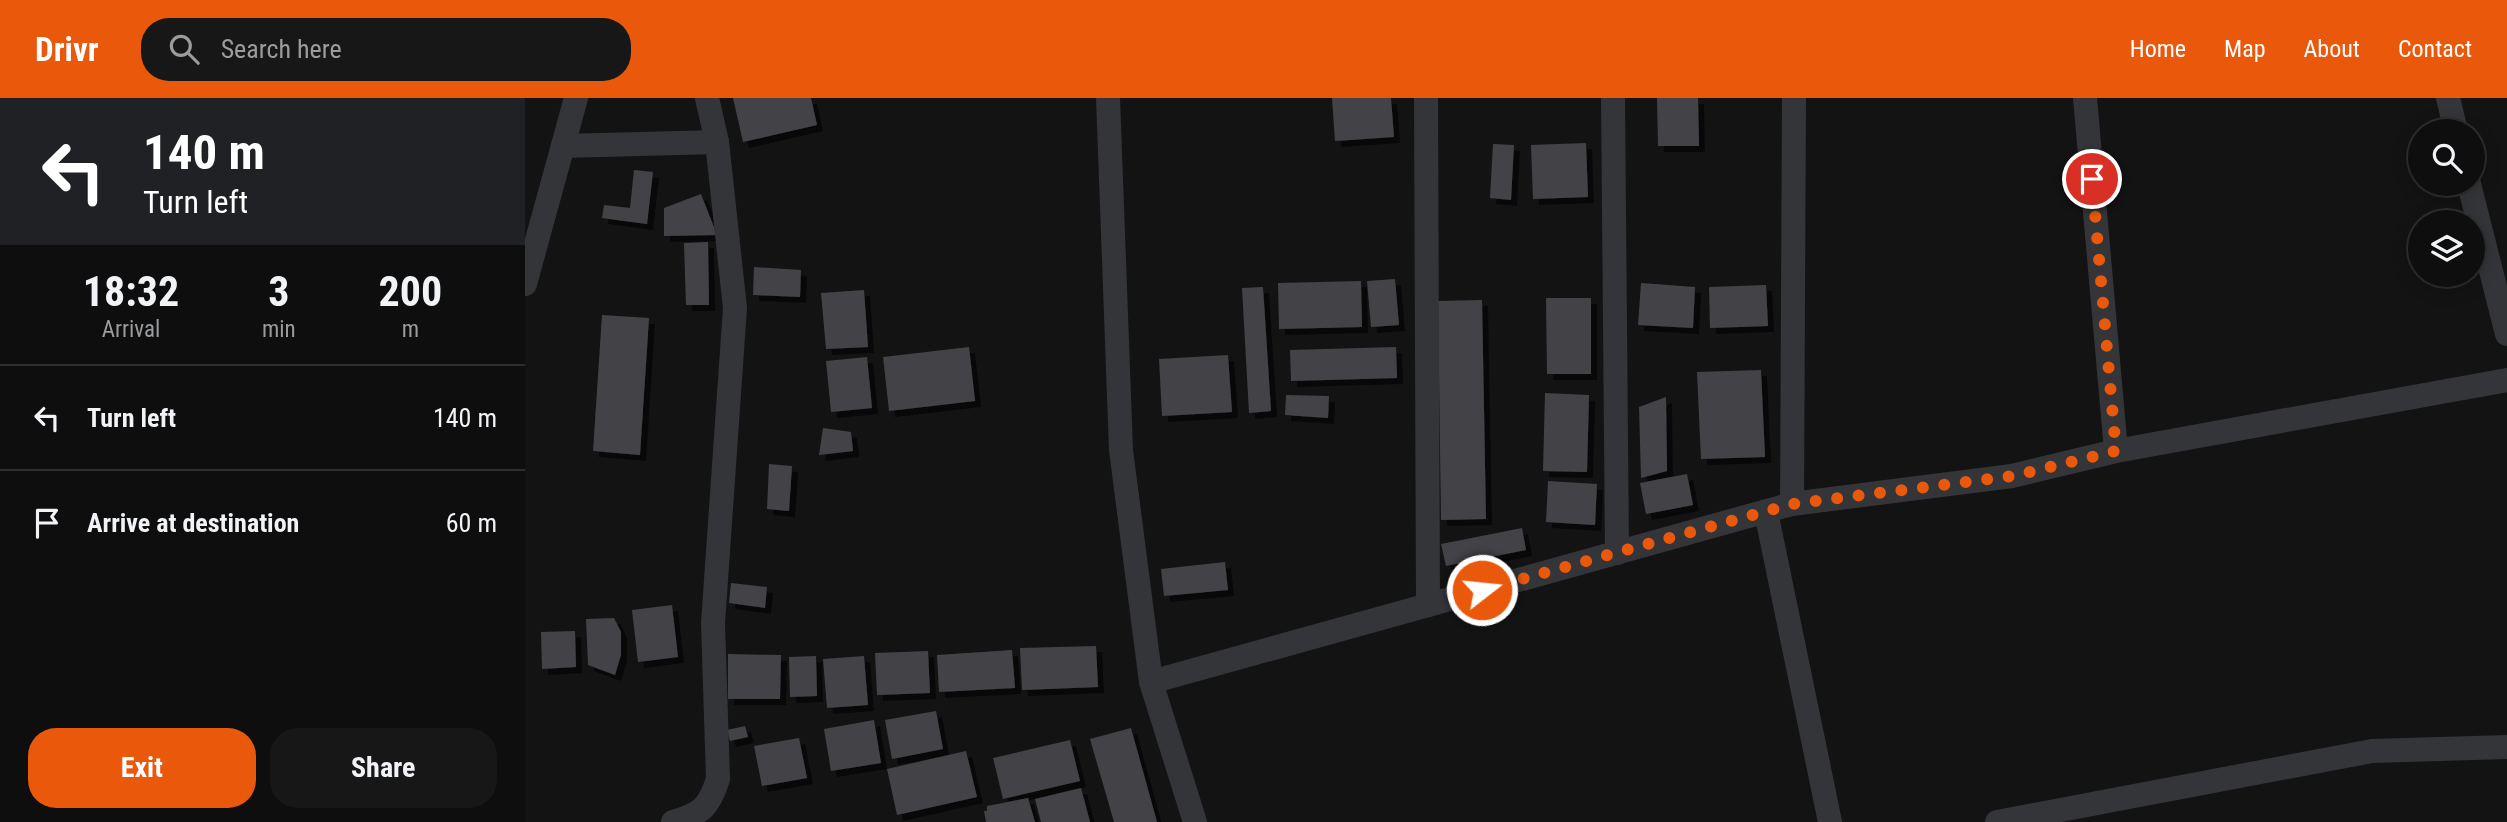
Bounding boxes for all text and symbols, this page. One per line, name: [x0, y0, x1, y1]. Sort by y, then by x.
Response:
search box: [141, 18, 631, 81]
text: Drivr: [35, 30, 99, 69]
icon: search: [165, 30, 203, 68]
text: Search here: [221, 34, 342, 64]
text: Home: [2130, 35, 2186, 63]
text: Map: [2224, 35, 2266, 63]
text: About: [2304, 35, 2360, 63]
text: Contact: [2398, 35, 2472, 63]
map controls: [2408, 119, 2485, 287]
button: search: [2408, 119, 2485, 196]
text: 140 m: [143, 124, 265, 181]
icon: left: [28, 126, 119, 217]
pin: [2062, 149, 2122, 209]
icon: arrive: [2073, 160, 2111, 198]
text: Turn left: [143, 183, 248, 221]
button: layers: [2408, 210, 2485, 287]
text: 18:32: [83, 267, 179, 316]
text: 3: [268, 267, 289, 316]
text: 200: [378, 267, 442, 316]
text: Arrival: [102, 316, 160, 343]
text: min: [262, 316, 296, 343]
text: m: [402, 316, 419, 343]
icon: left: [28, 399, 66, 437]
text: Turn left: [87, 403, 176, 433]
text: 140 m: [433, 403, 497, 433]
icon: arrive: [28, 504, 66, 542]
text: Arrive at destination: [87, 508, 299, 538]
text: 60 m: [446, 508, 497, 538]
position arrow: [1445, 553, 1519, 627]
button: Exit: [28, 728, 256, 808]
button: Share: [270, 728, 497, 808]

